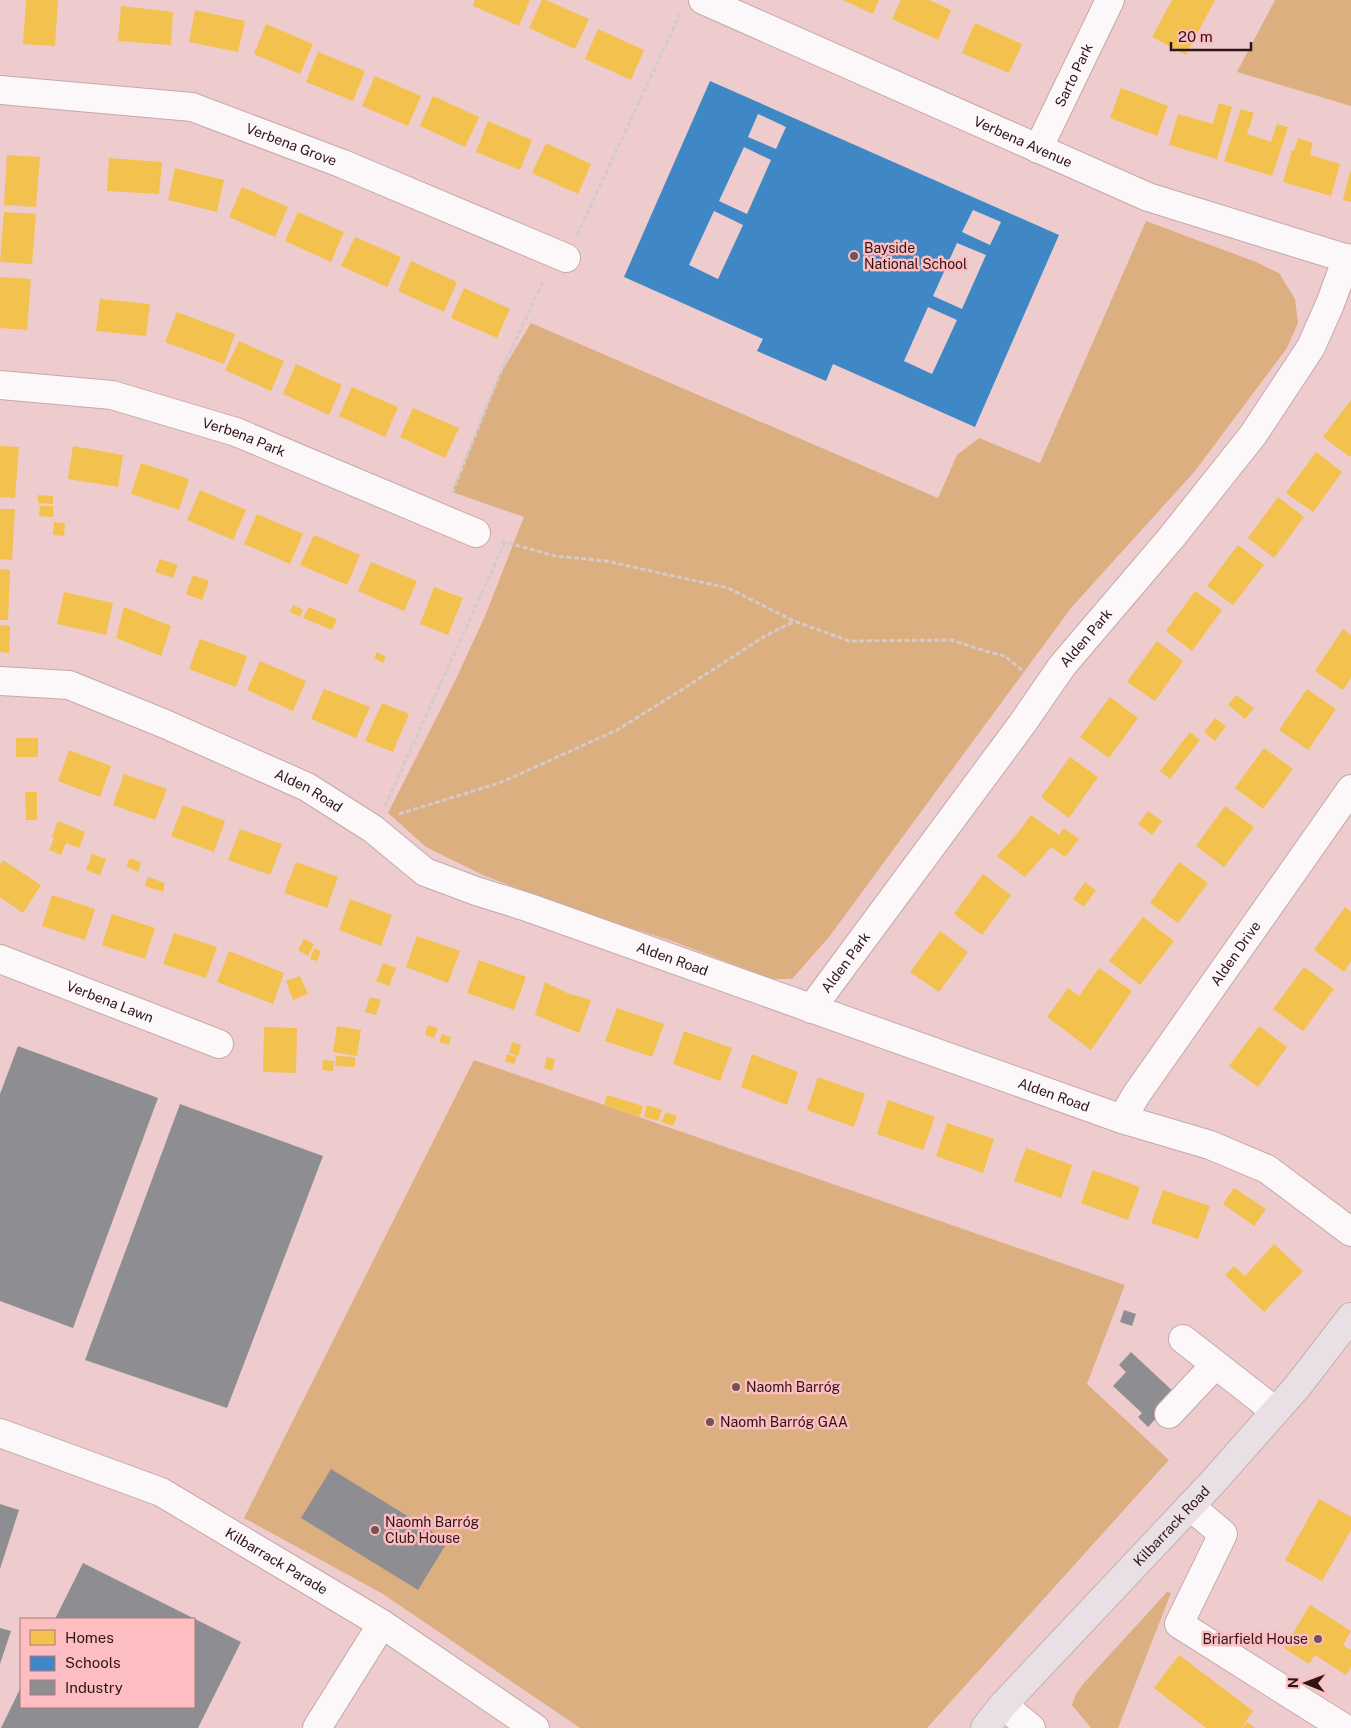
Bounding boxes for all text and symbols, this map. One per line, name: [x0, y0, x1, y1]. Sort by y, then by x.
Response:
scale bar: [1171, 20, 1251, 52]
text: 20 m: [1178, 28, 1213, 45]
street label: Sarto Park: [1052, 41, 1096, 110]
street label: Verbena Avenue: [971, 113, 1075, 170]
street label: Verbena Grove: [244, 120, 339, 169]
place label: Bayside National School: [864, 240, 967, 272]
marker: Bayside National School: [848, 250, 860, 262]
street label: Verbena Park: [201, 414, 288, 460]
street label: Alden Park: [1057, 605, 1115, 670]
street label: Alden Road: [272, 766, 345, 815]
street label: Alden Drive: [1207, 918, 1264, 989]
street label: Alden Park: [818, 929, 873, 996]
street label: Alden Road: [634, 939, 710, 979]
street label: Verbena Lawn: [64, 978, 156, 1026]
street label: Alden Road: [1016, 1075, 1092, 1115]
place label: Naomh Barróg: [746, 1379, 841, 1395]
marker: Naomh Barróg: [730, 1381, 742, 1393]
place label: Naomh Barróg GAA: [720, 1414, 848, 1430]
marker: Naomh Barróg GAA: [704, 1416, 716, 1428]
street label: Kilbarrack Road: [1130, 1483, 1213, 1569]
place label: Naomh Barróg Club House: [385, 1514, 480, 1546]
street label: Kilbarrack Parade: [222, 1524, 331, 1598]
marker: Naomh Barróg Club House: [369, 1524, 381, 1536]
legend: [20, 1618, 195, 1708]
text: Homes: [65, 1629, 114, 1646]
place label: Briarfield House: [1202, 1631, 1308, 1647]
marker: Briarfield House: [1312, 1633, 1324, 1645]
text: Schools: [65, 1654, 121, 1671]
north arrow: [1281, 1658, 1331, 1708]
text: N: [1285, 1677, 1301, 1688]
text: Industry: [65, 1679, 123, 1696]

